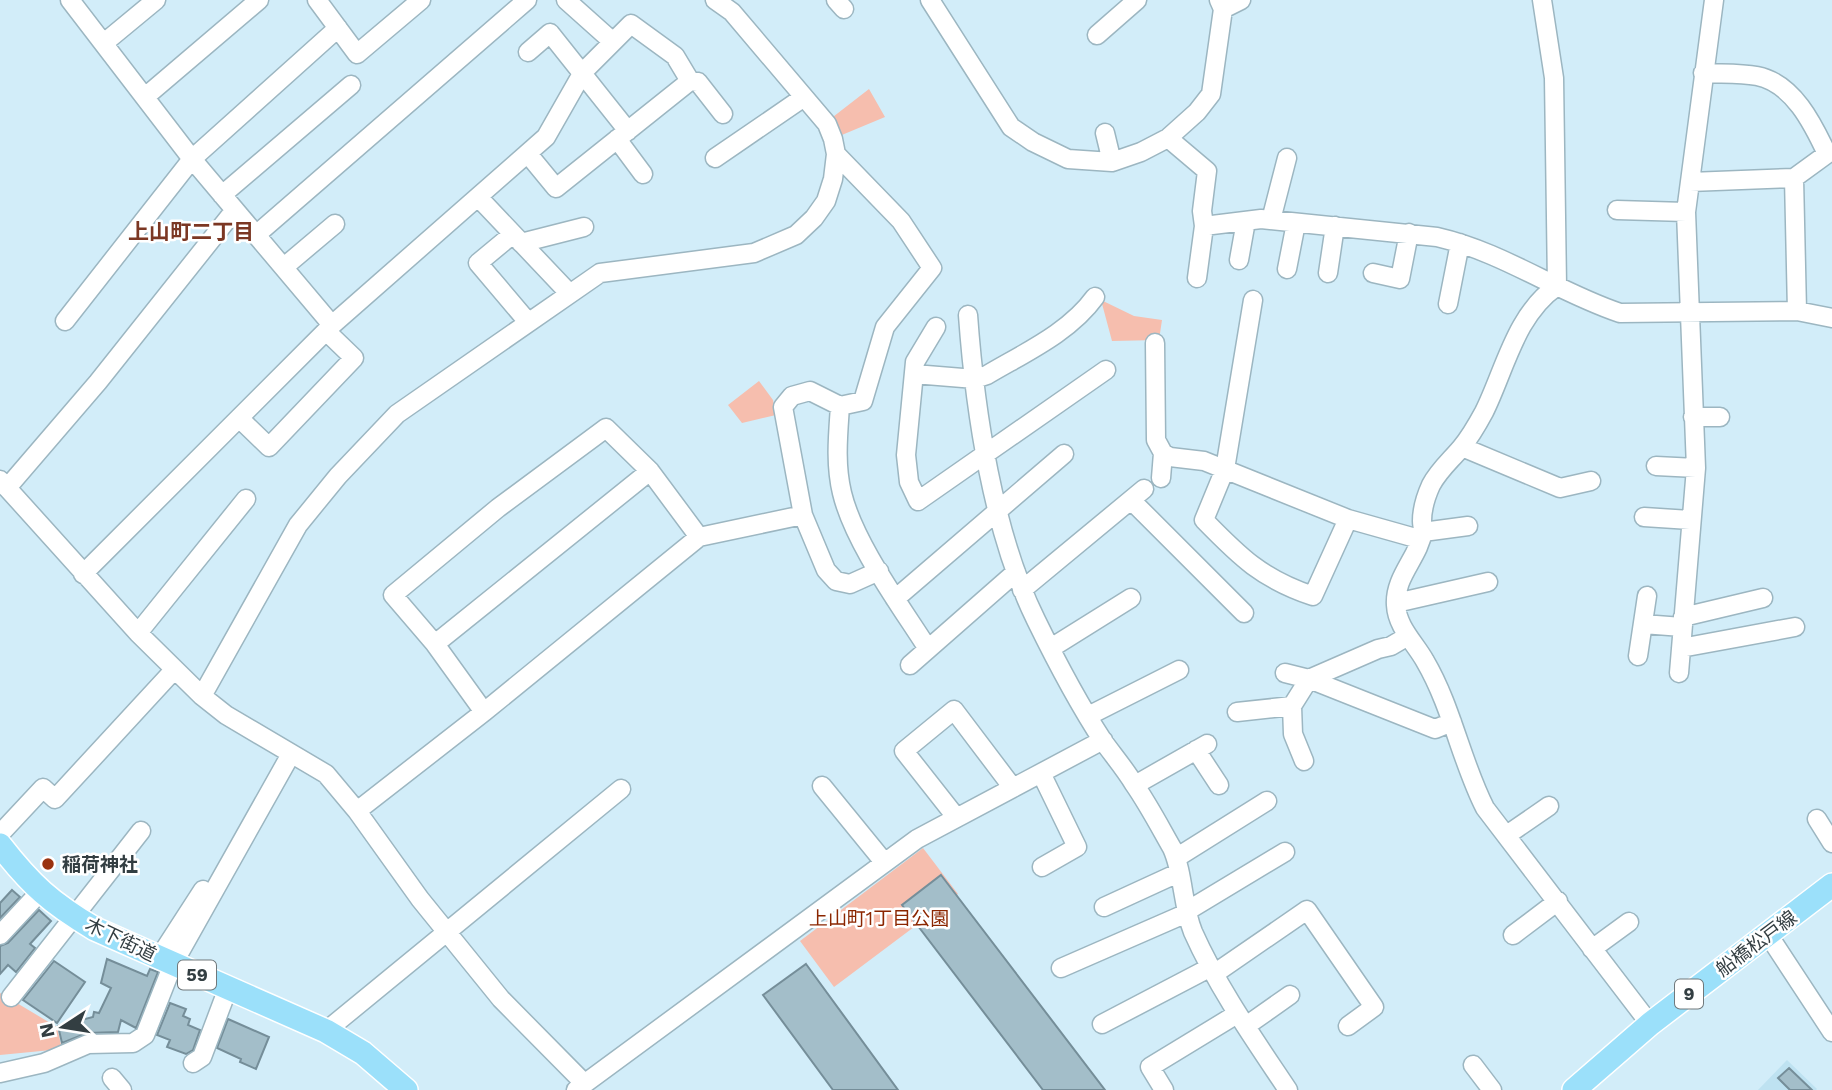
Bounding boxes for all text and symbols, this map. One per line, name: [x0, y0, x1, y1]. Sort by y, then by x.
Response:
district label: 上山町二丁目: [128, 219, 254, 244]
place label: 稲荷神社: [62, 853, 138, 876]
marker: 稲荷神社: [40, 856, 56, 872]
street label: 船橋松戸線: [1711, 906, 1801, 981]
park label: 上山町1丁目公園: [809, 907, 949, 930]
street label: 木下街道: [82, 912, 160, 966]
road number: 59: [178, 960, 216, 990]
road number: 9: [1675, 979, 1703, 1009]
north arrow: [28, 992, 98, 1062]
text: N: [34, 1021, 60, 1040]

